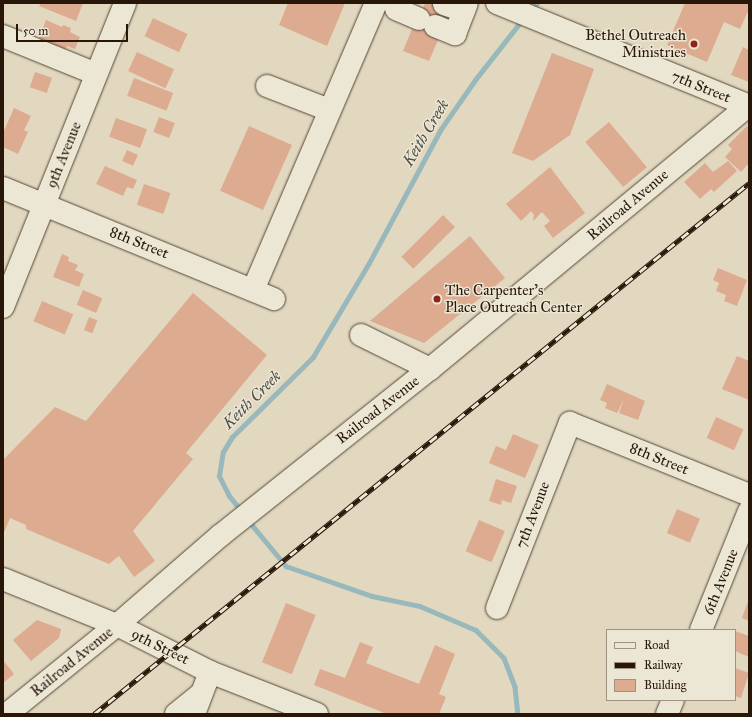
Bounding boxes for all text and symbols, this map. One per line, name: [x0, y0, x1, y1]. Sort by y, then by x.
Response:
scale bar: [18, 16, 130, 42]
text: 50 m: [23, 24, 48, 38]
place label: Bethel Outreach Ministries: [585, 26, 686, 61]
marker: Bethel Outreach Ministries: [689, 39, 699, 49]
street label: 7th Street: [669, 67, 733, 107]
water label: Keith Creek: [399, 96, 453, 170]
street label: 9th Avenue: [43, 119, 85, 191]
street label: Railroad Avenue: [584, 166, 672, 244]
street label: 8th Street: [107, 223, 171, 263]
place label: The Carpenter's Place Outreach Center: [445, 281, 582, 316]
marker: The Carpenter's Place Outreach Center: [432, 294, 442, 304]
water label: Keith Creek: [219, 367, 285, 433]
street label: Railroad Avenue: [333, 372, 423, 448]
street label: 8th Street: [627, 439, 691, 479]
street label: 7th Avenue: [512, 479, 554, 551]
street label: 6th Avenue: [700, 546, 742, 618]
street label: Railroad Avenue: [27, 623, 117, 701]
street label: 9th Street: [128, 625, 192, 669]
legend: [606, 629, 736, 701]
text: Road: [644, 638, 670, 652]
text: Railway: [644, 658, 682, 672]
text: Building: [644, 678, 686, 692]

